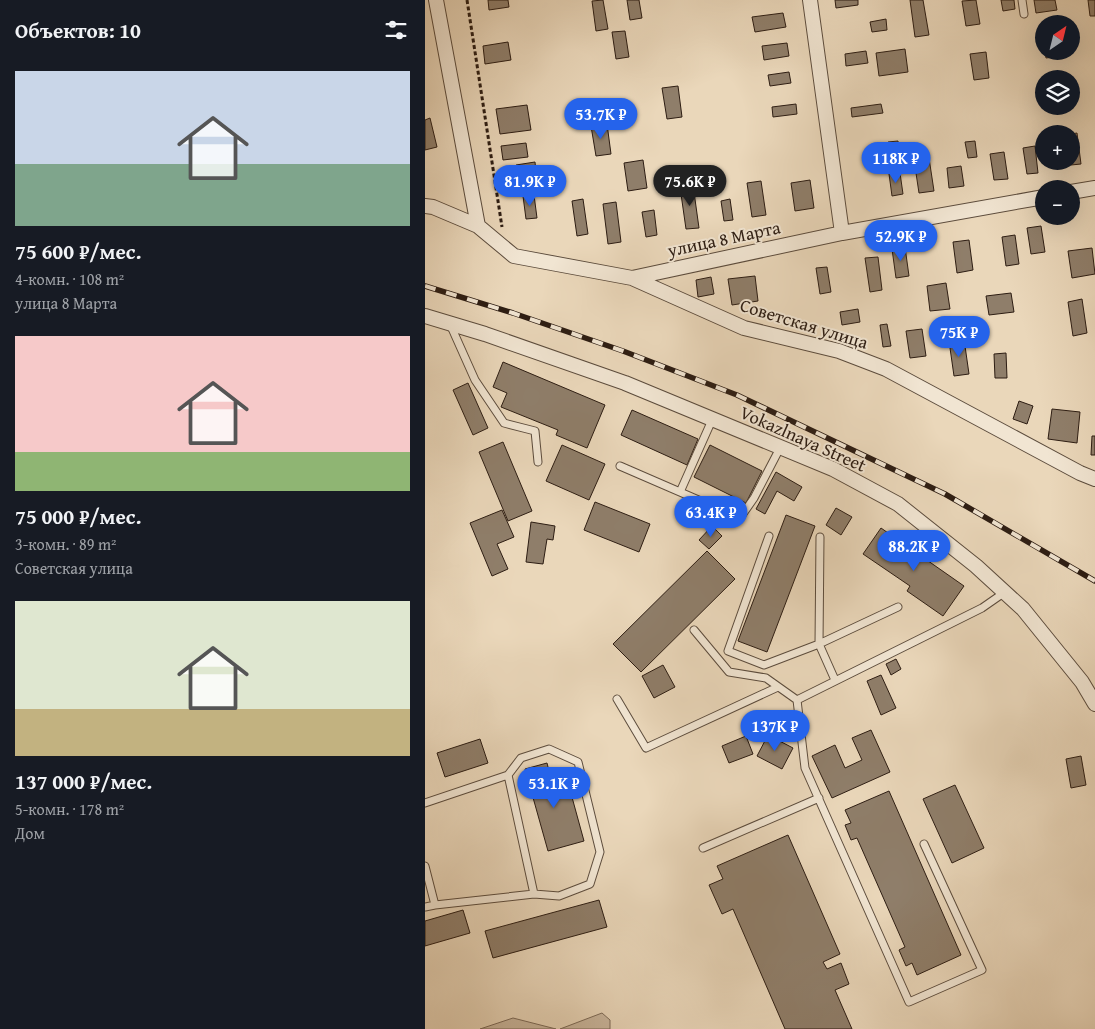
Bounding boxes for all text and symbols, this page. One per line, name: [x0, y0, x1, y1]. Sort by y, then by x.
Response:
text: Объектов: 10: [15, 15, 141, 46]
north arrow: [1035, 15, 1080, 60]
map controls: [1035, 15, 1080, 225]
icon: filters: [382, 16, 410, 44]
button: layers: [1035, 70, 1080, 115]
pin: 53.7K ₽: [555, 98, 647, 140]
text: 53.7K ₽: [575, 102, 627, 126]
icon: home: [168, 103, 258, 193]
button: +: [1035, 125, 1080, 170]
pin: 118K ₽: [855, 142, 937, 184]
text: 118K ₽: [873, 146, 919, 170]
pin: 81.9K ₽: [484, 164, 576, 207]
pin: 75.6K ₽: [644, 164, 736, 207]
text: 81.9K ₽: [504, 169, 556, 193]
text: 75.6K ₽: [664, 169, 716, 193]
button: −: [1035, 180, 1080, 225]
street label: улица 8 Марта: [664, 213, 783, 264]
pin: 52.9K ₽: [855, 220, 947, 262]
text: 52.9K ₽: [875, 224, 927, 248]
text: 75 600 ₽/мес.: [15, 236, 141, 267]
text: 4-комн. · 108 m²: [15, 267, 124, 291]
text: улица 8 Марта: [15, 291, 117, 315]
street label: Советская улица: [737, 291, 872, 356]
pin: 75K ₽: [924, 316, 994, 358]
text: 75K ₽: [940, 320, 978, 344]
icon: home: [168, 368, 258, 458]
street label: Vokazlnaya Street: [736, 399, 871, 479]
pin: 63.4K ₽: [665, 496, 757, 538]
text: 63.4K ₽: [685, 500, 737, 524]
text: 75 000 ₽/мес.: [15, 501, 141, 532]
pin: 88.2K ₽: [868, 530, 960, 572]
text: 3-комн. · 89 m²: [15, 532, 116, 556]
text: 88.2K ₽: [888, 534, 940, 558]
text: Советская улица: [15, 556, 133, 580]
icon: home: [168, 633, 258, 723]
pin: 137K ₽: [734, 710, 816, 752]
text: 137K ₽: [752, 714, 798, 738]
text: 137 000 ₽/мес.: [15, 766, 152, 797]
pin: 53.1K ₽: [508, 766, 600, 809]
text: 53.1K ₽: [528, 771, 580, 795]
text: 5-комн. · 178 m²: [15, 797, 124, 821]
text: Дом: [15, 821, 45, 845]

